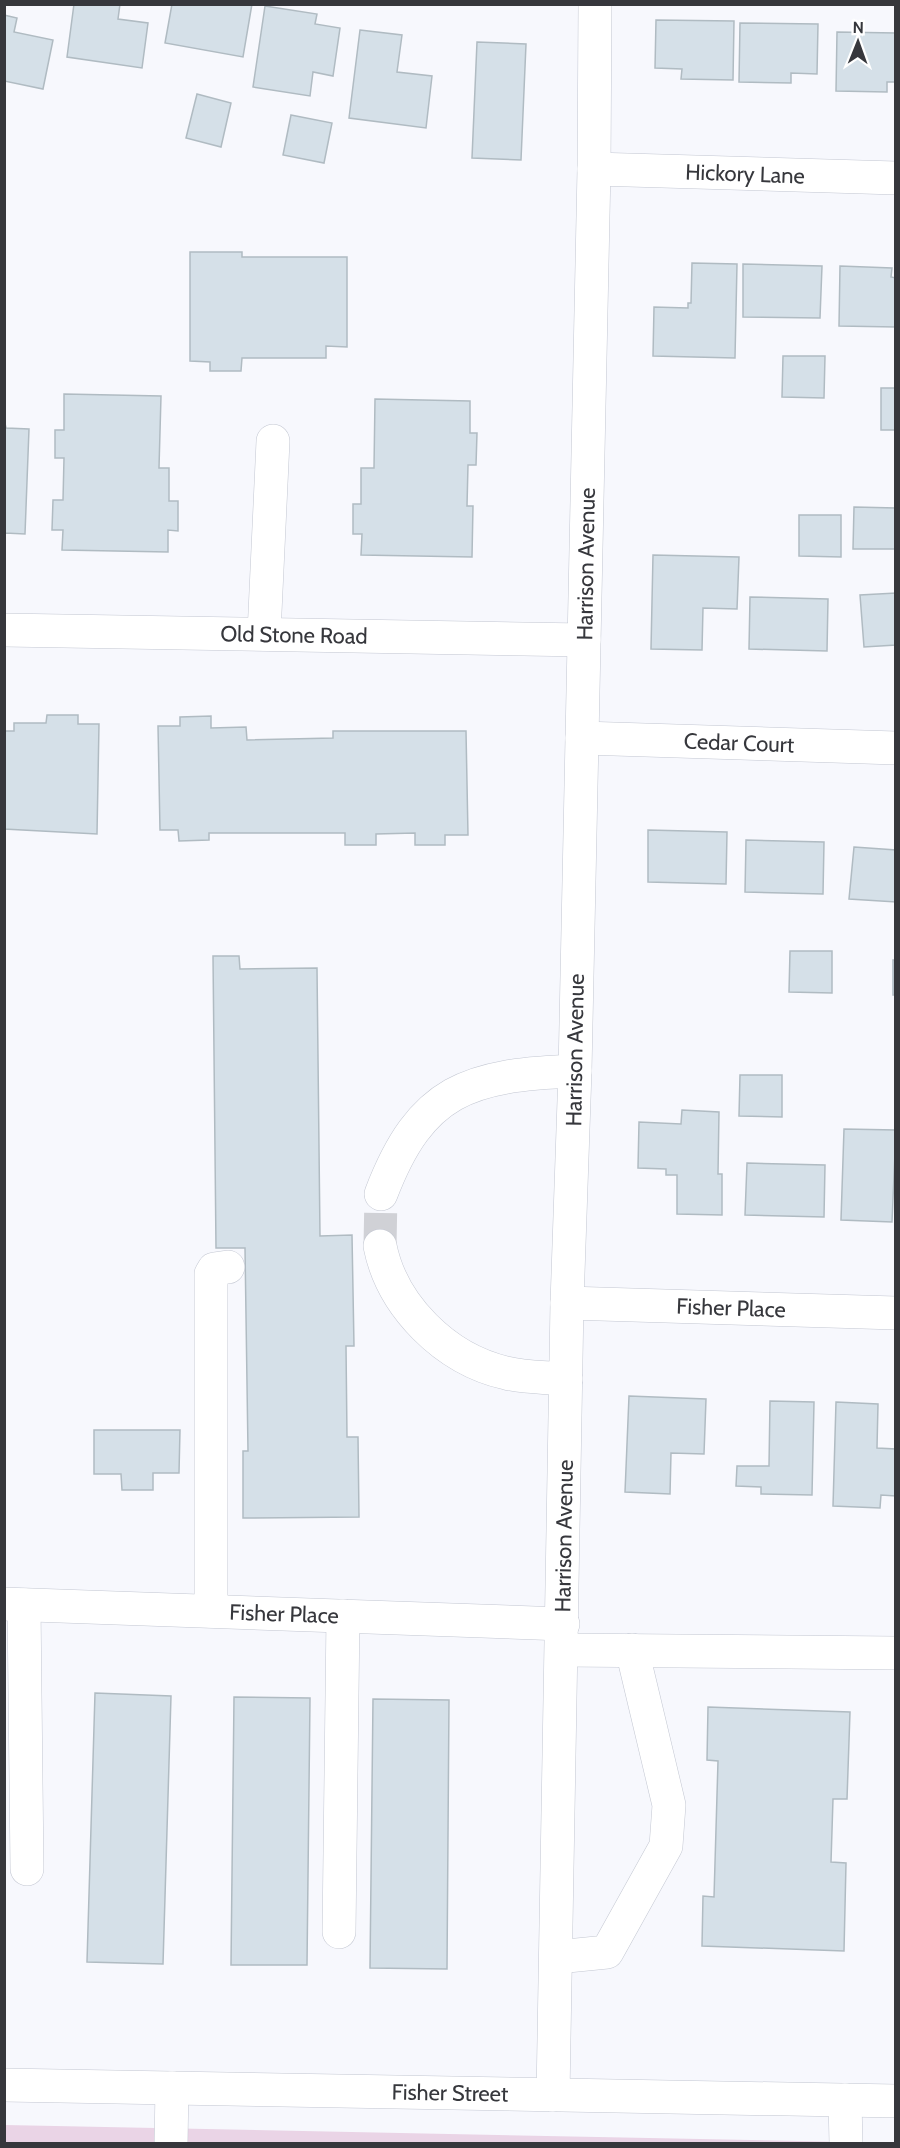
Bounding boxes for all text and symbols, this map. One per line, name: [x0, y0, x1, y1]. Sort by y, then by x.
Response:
north arrow: [828, 12, 888, 72]
text: N: [852, 18, 864, 37]
street label: Hickory Lane: [685, 158, 805, 190]
street label: Harrison Avenue: [571, 487, 601, 641]
street label: Old Stone Road: [220, 620, 368, 650]
street label: Cedar Court: [683, 728, 795, 758]
street label: Harrison Avenue: [560, 973, 590, 1127]
street label: Fisher Place: [676, 1293, 786, 1323]
street label: Harrison Avenue: [549, 1459, 579, 1613]
street label: Fisher Place: [229, 1599, 339, 1629]
street label: Fisher Street: [391, 2078, 509, 2108]

